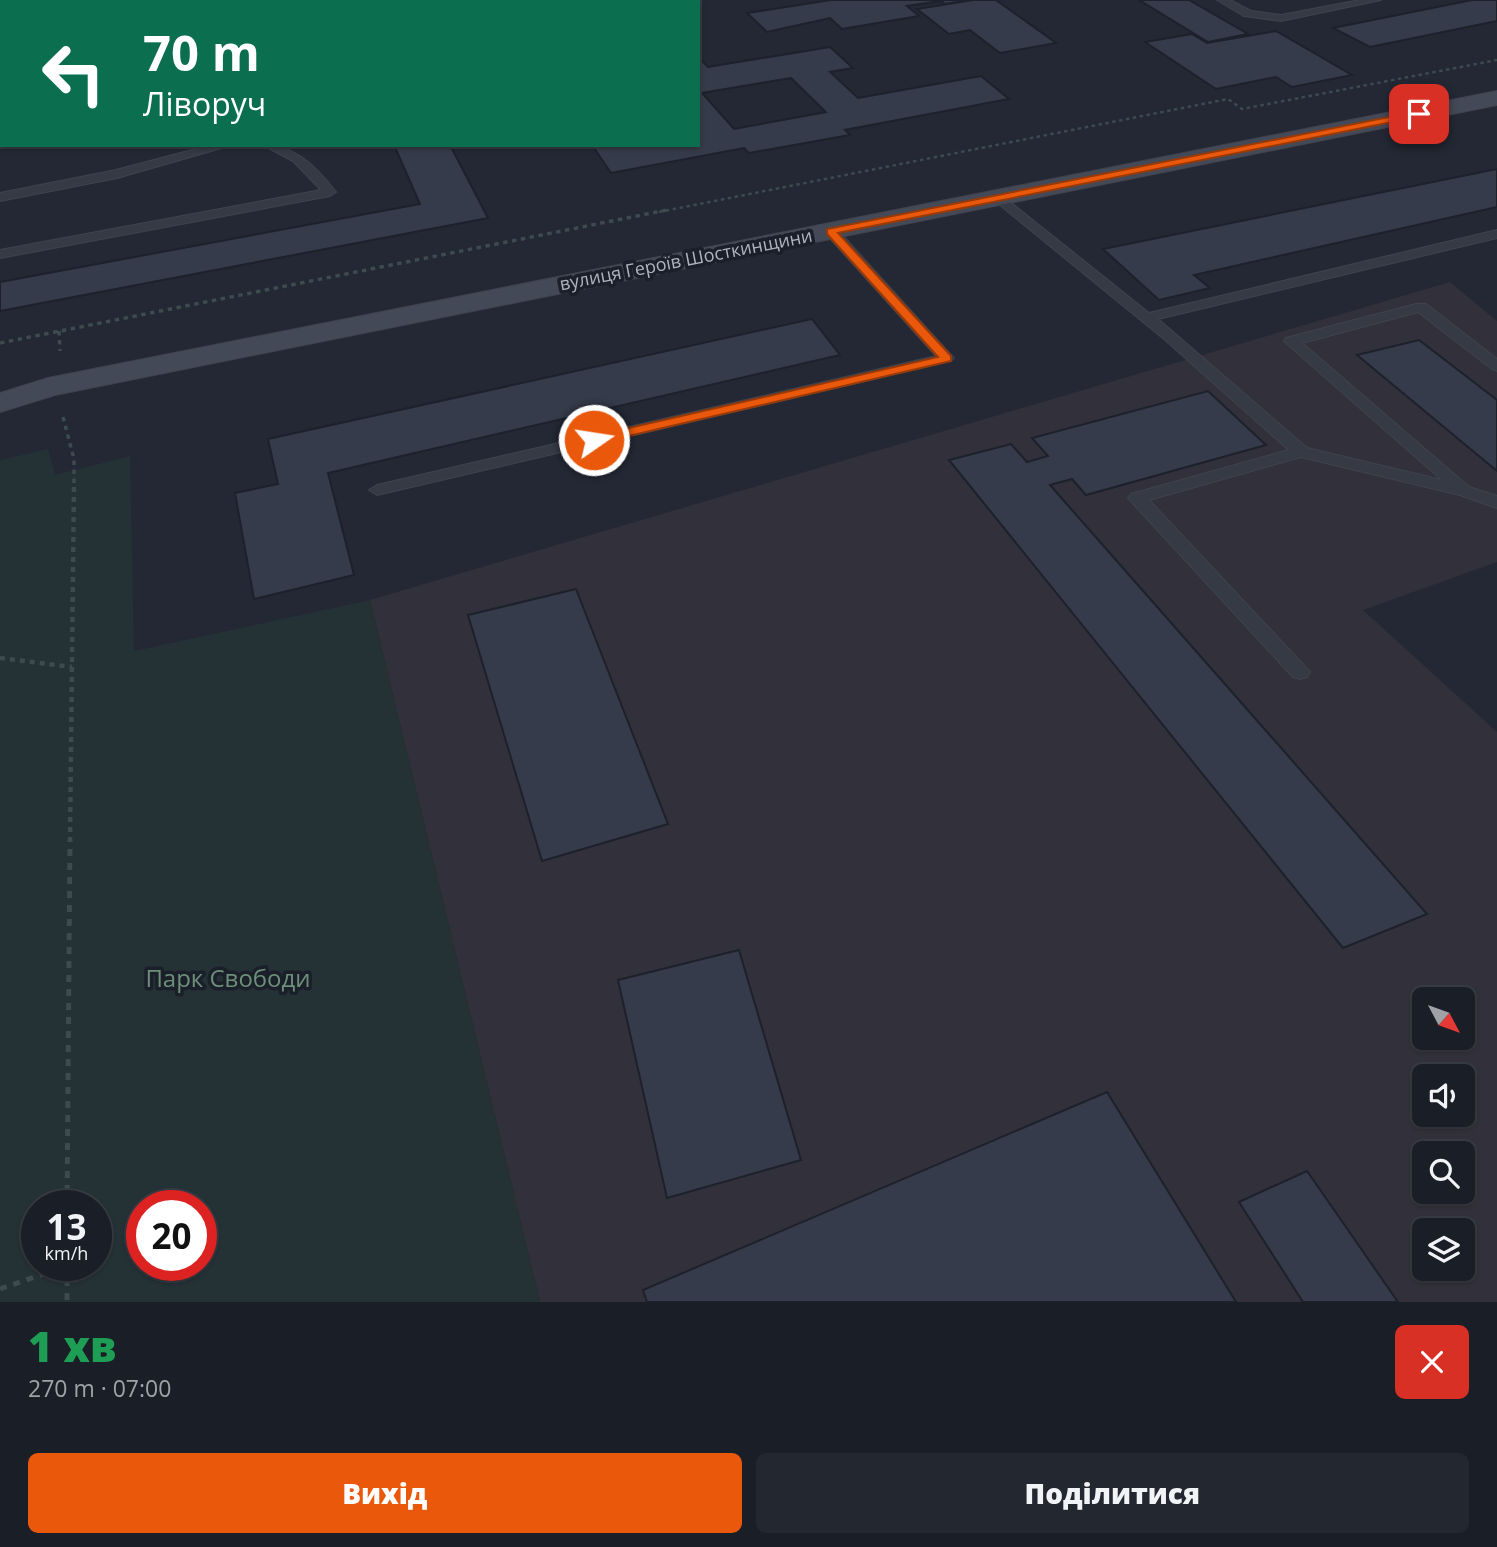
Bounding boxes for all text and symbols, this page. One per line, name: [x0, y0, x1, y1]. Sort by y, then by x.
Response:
text: 70 m: [143, 19, 260, 85]
icon: left: [28, 28, 119, 119]
text: Ліворуч: [143, 82, 266, 125]
pin: [1389, 84, 1449, 144]
icon: arrive: [1400, 95, 1438, 133]
street label: вулиця Героїв Шосткинщини: [557, 223, 814, 295]
position arrow: [557, 403, 631, 477]
park label: Парк Свободи: [145, 961, 311, 994]
north arrow: [1412, 987, 1475, 1050]
map controls: [1412, 987, 1475, 1281]
button: sound: [1412, 1064, 1475, 1127]
button: search: [1412, 1141, 1475, 1204]
speed limit sign: 20: [126, 1190, 217, 1281]
text: 13: [46, 1203, 87, 1250]
button: layers: [1412, 1218, 1475, 1281]
text: km/h: [45, 1241, 88, 1265]
text: 1 хв: [28, 1317, 116, 1374]
button: close: [1395, 1325, 1469, 1399]
text: 270 m · 07:00: [28, 1372, 171, 1404]
button: Вихід: [28, 1453, 742, 1533]
button: Поділитися: [756, 1453, 1469, 1533]

